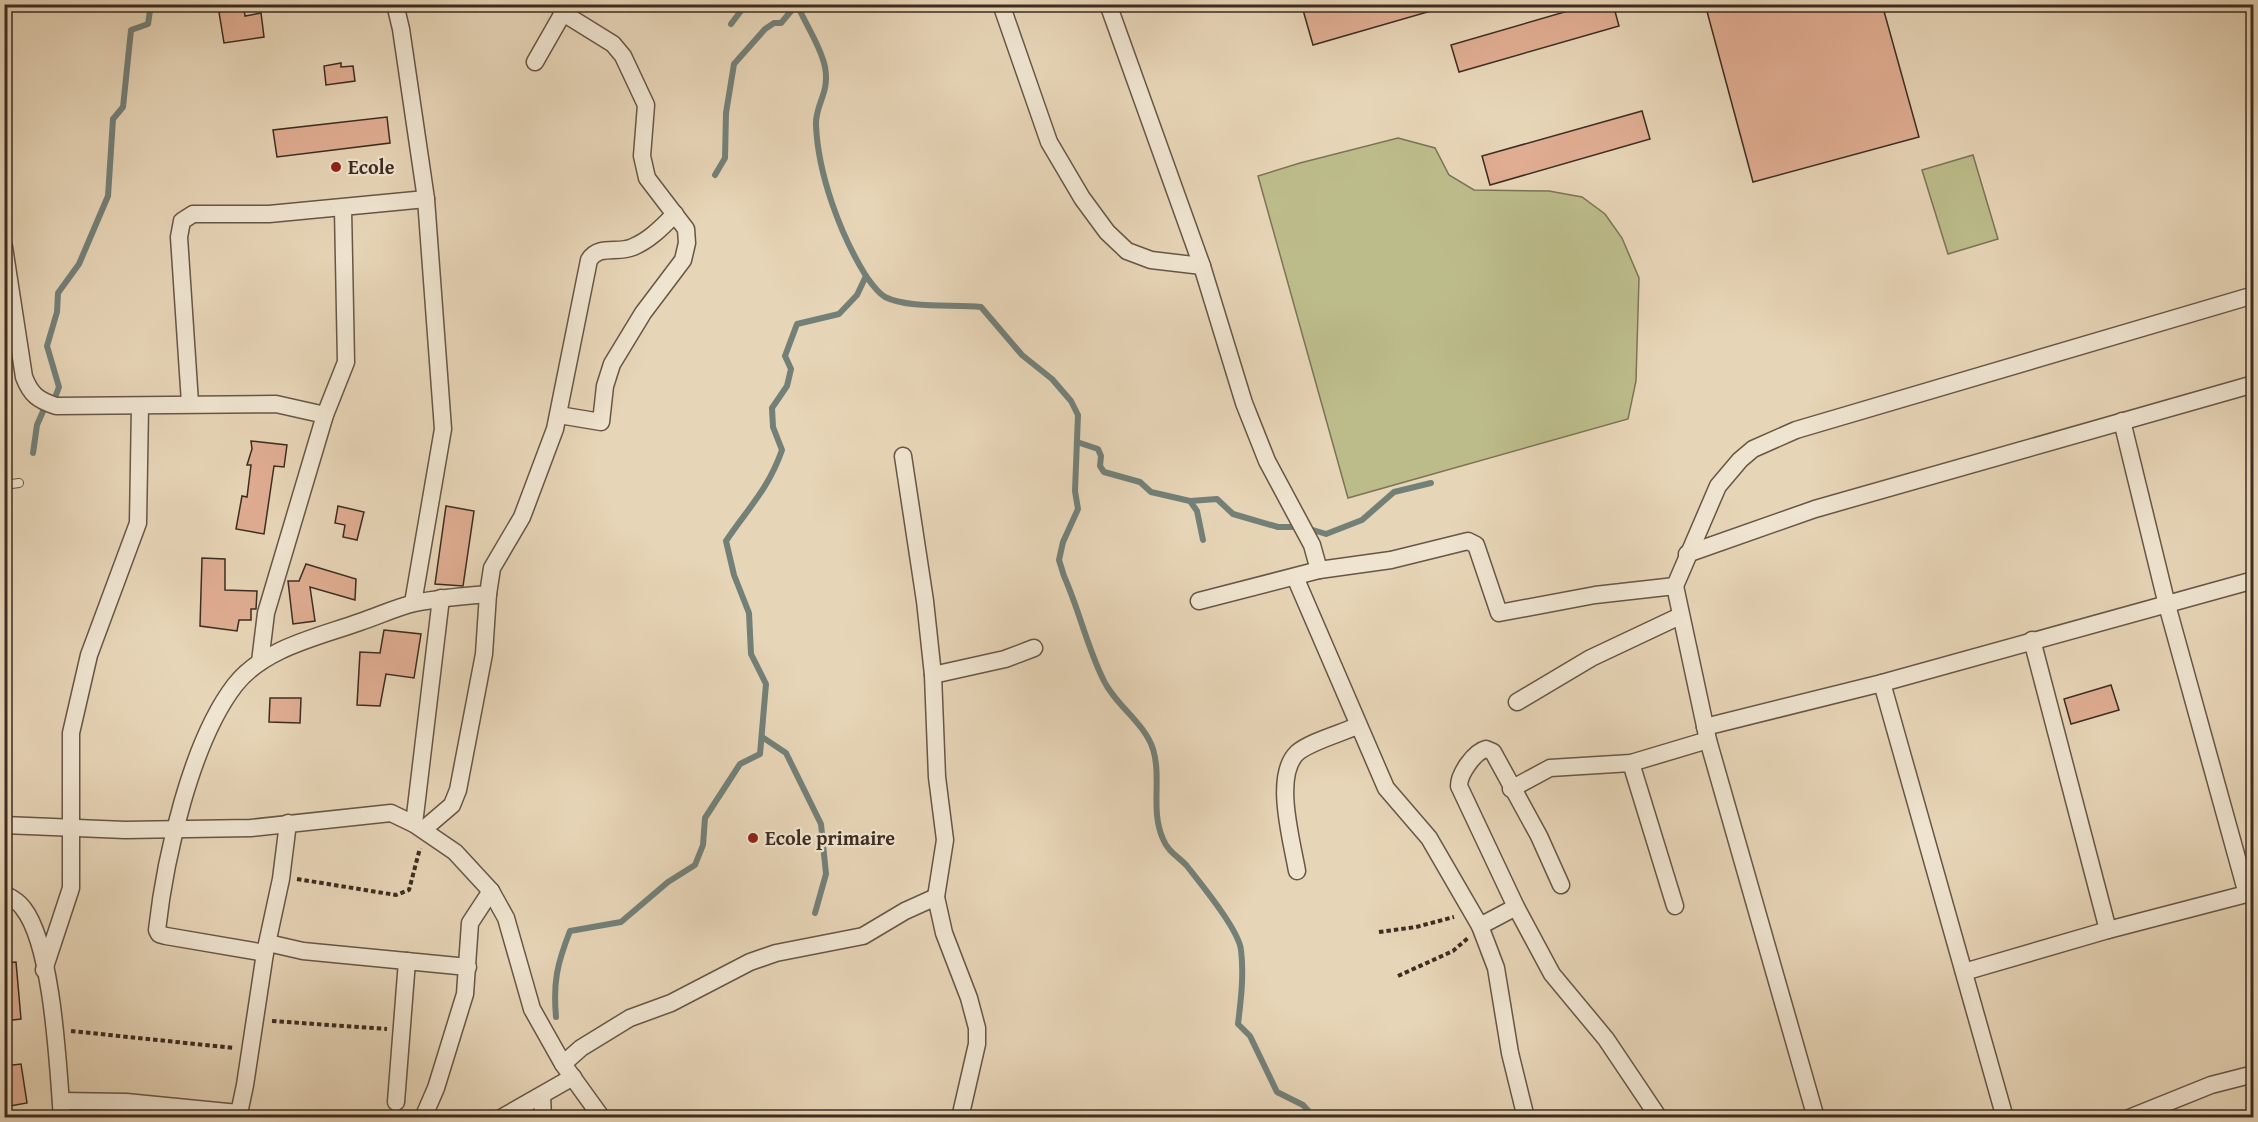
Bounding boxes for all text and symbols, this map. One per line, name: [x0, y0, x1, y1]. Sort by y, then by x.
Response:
place label: Ecole: [348, 152, 395, 181]
marker: Ecole: [329, 160, 343, 174]
place label: Ecole primaire: [765, 823, 895, 852]
marker: Ecole primaire: [746, 831, 760, 845]

